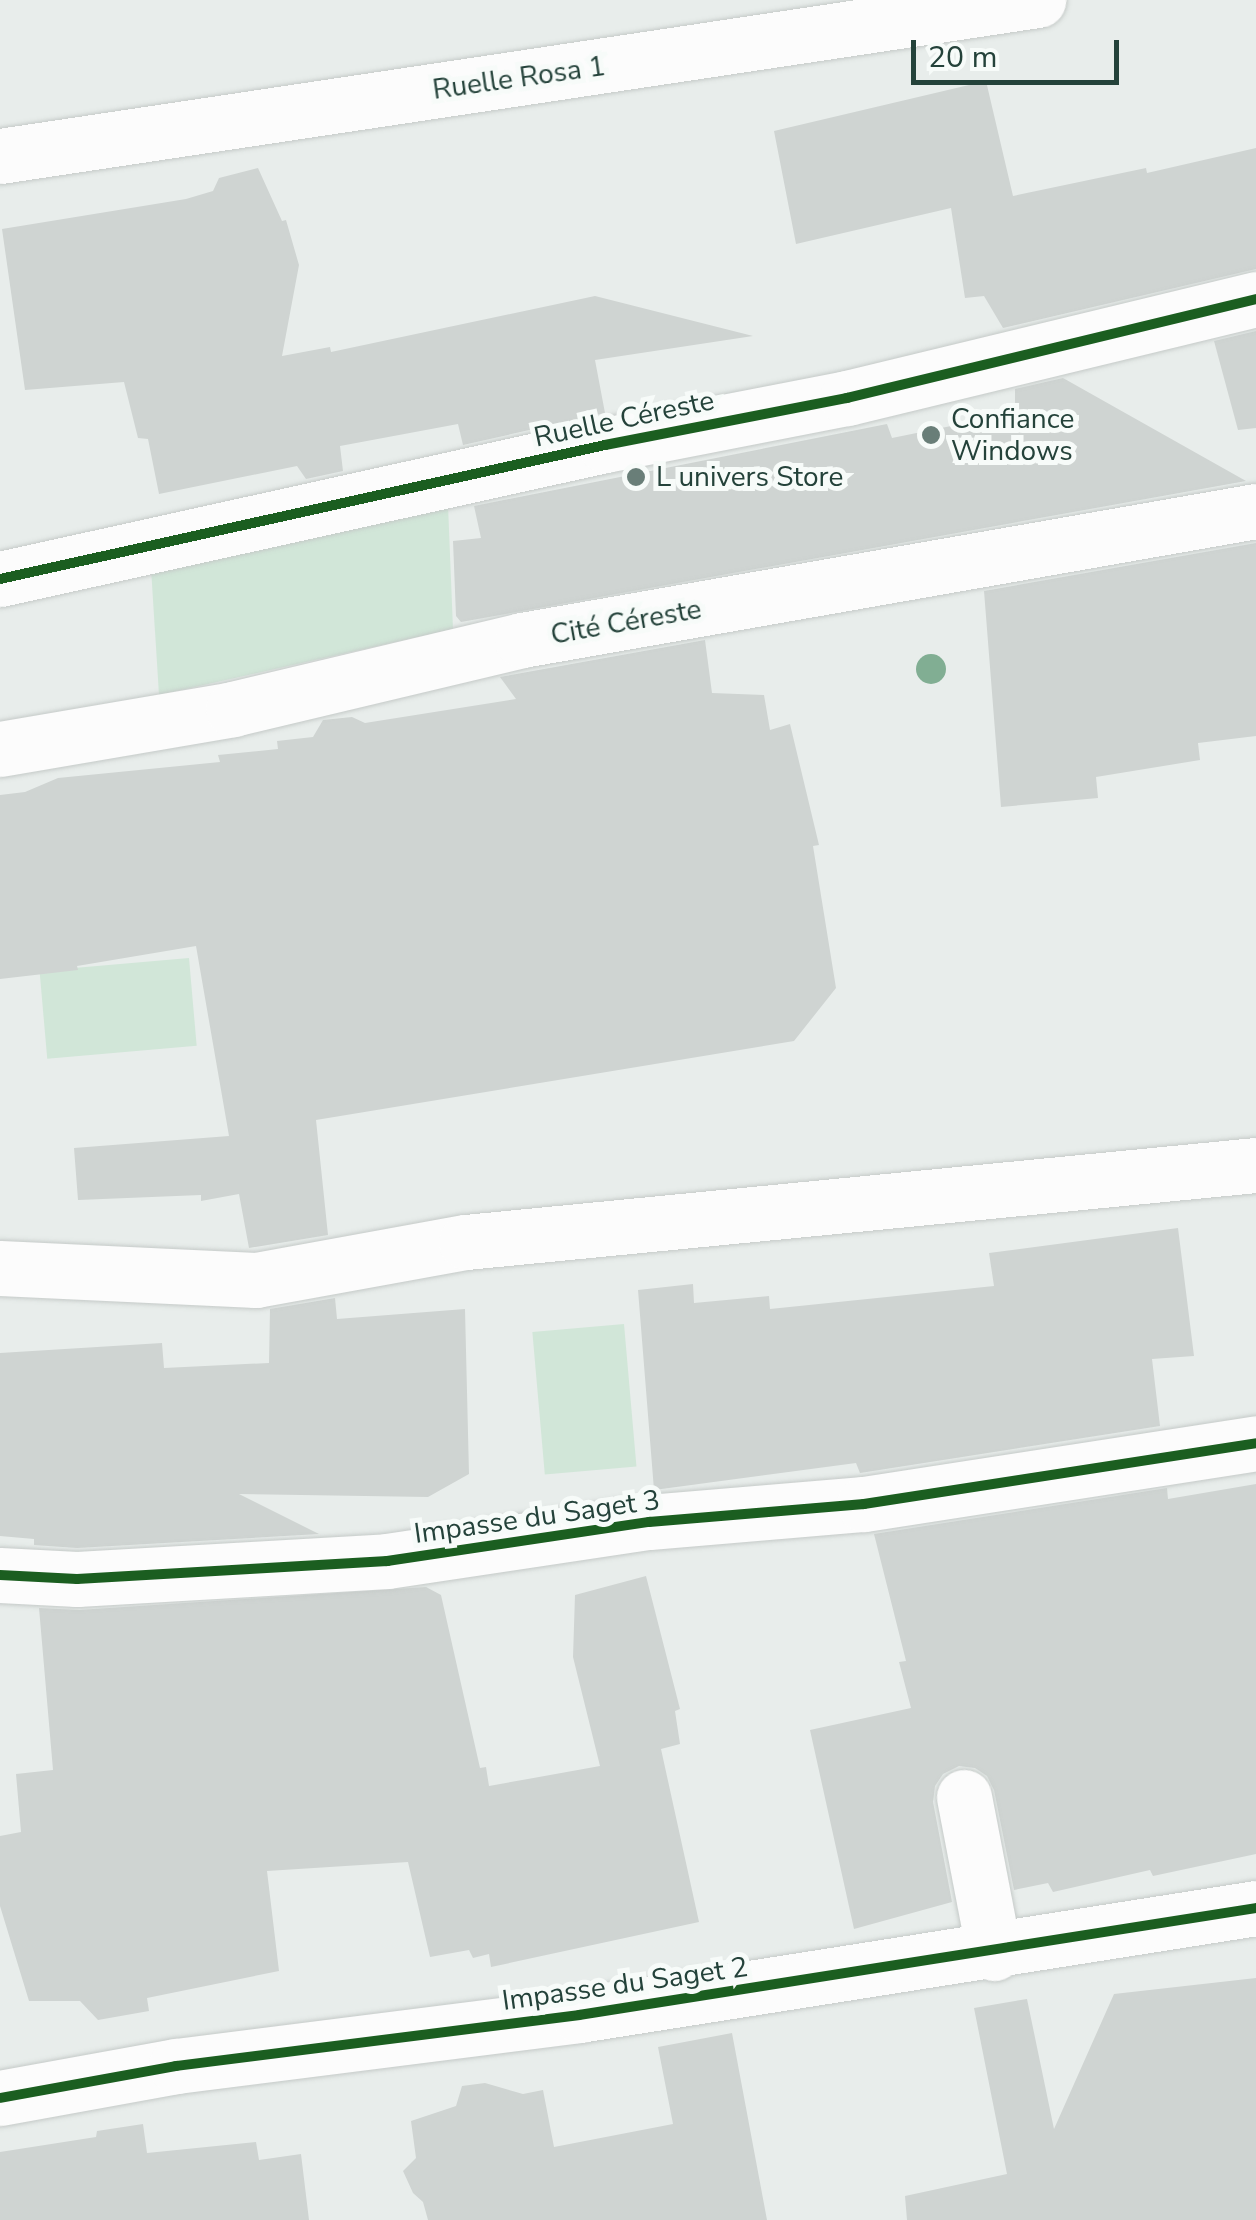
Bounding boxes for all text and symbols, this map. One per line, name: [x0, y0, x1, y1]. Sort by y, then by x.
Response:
scale bar: [916, 20, 1124, 82]
text: 20 m: [928, 37, 997, 78]
street label: Ruelle Rosa 1: [430, 49, 608, 107]
street label: Ruelle Céreste: [531, 384, 717, 454]
place label: Confiance Windows: [951, 402, 1074, 468]
marker: Confiance Windows: [920, 424, 942, 446]
place label: L univers Store: [656, 460, 843, 494]
marker: L univers Store: [625, 466, 647, 488]
street label: Cité Céreste: [548, 592, 704, 652]
street label: Impasse du Saget 3: [412, 1483, 662, 1551]
street label: Impasse du Saget 2: [500, 1950, 750, 2018]

